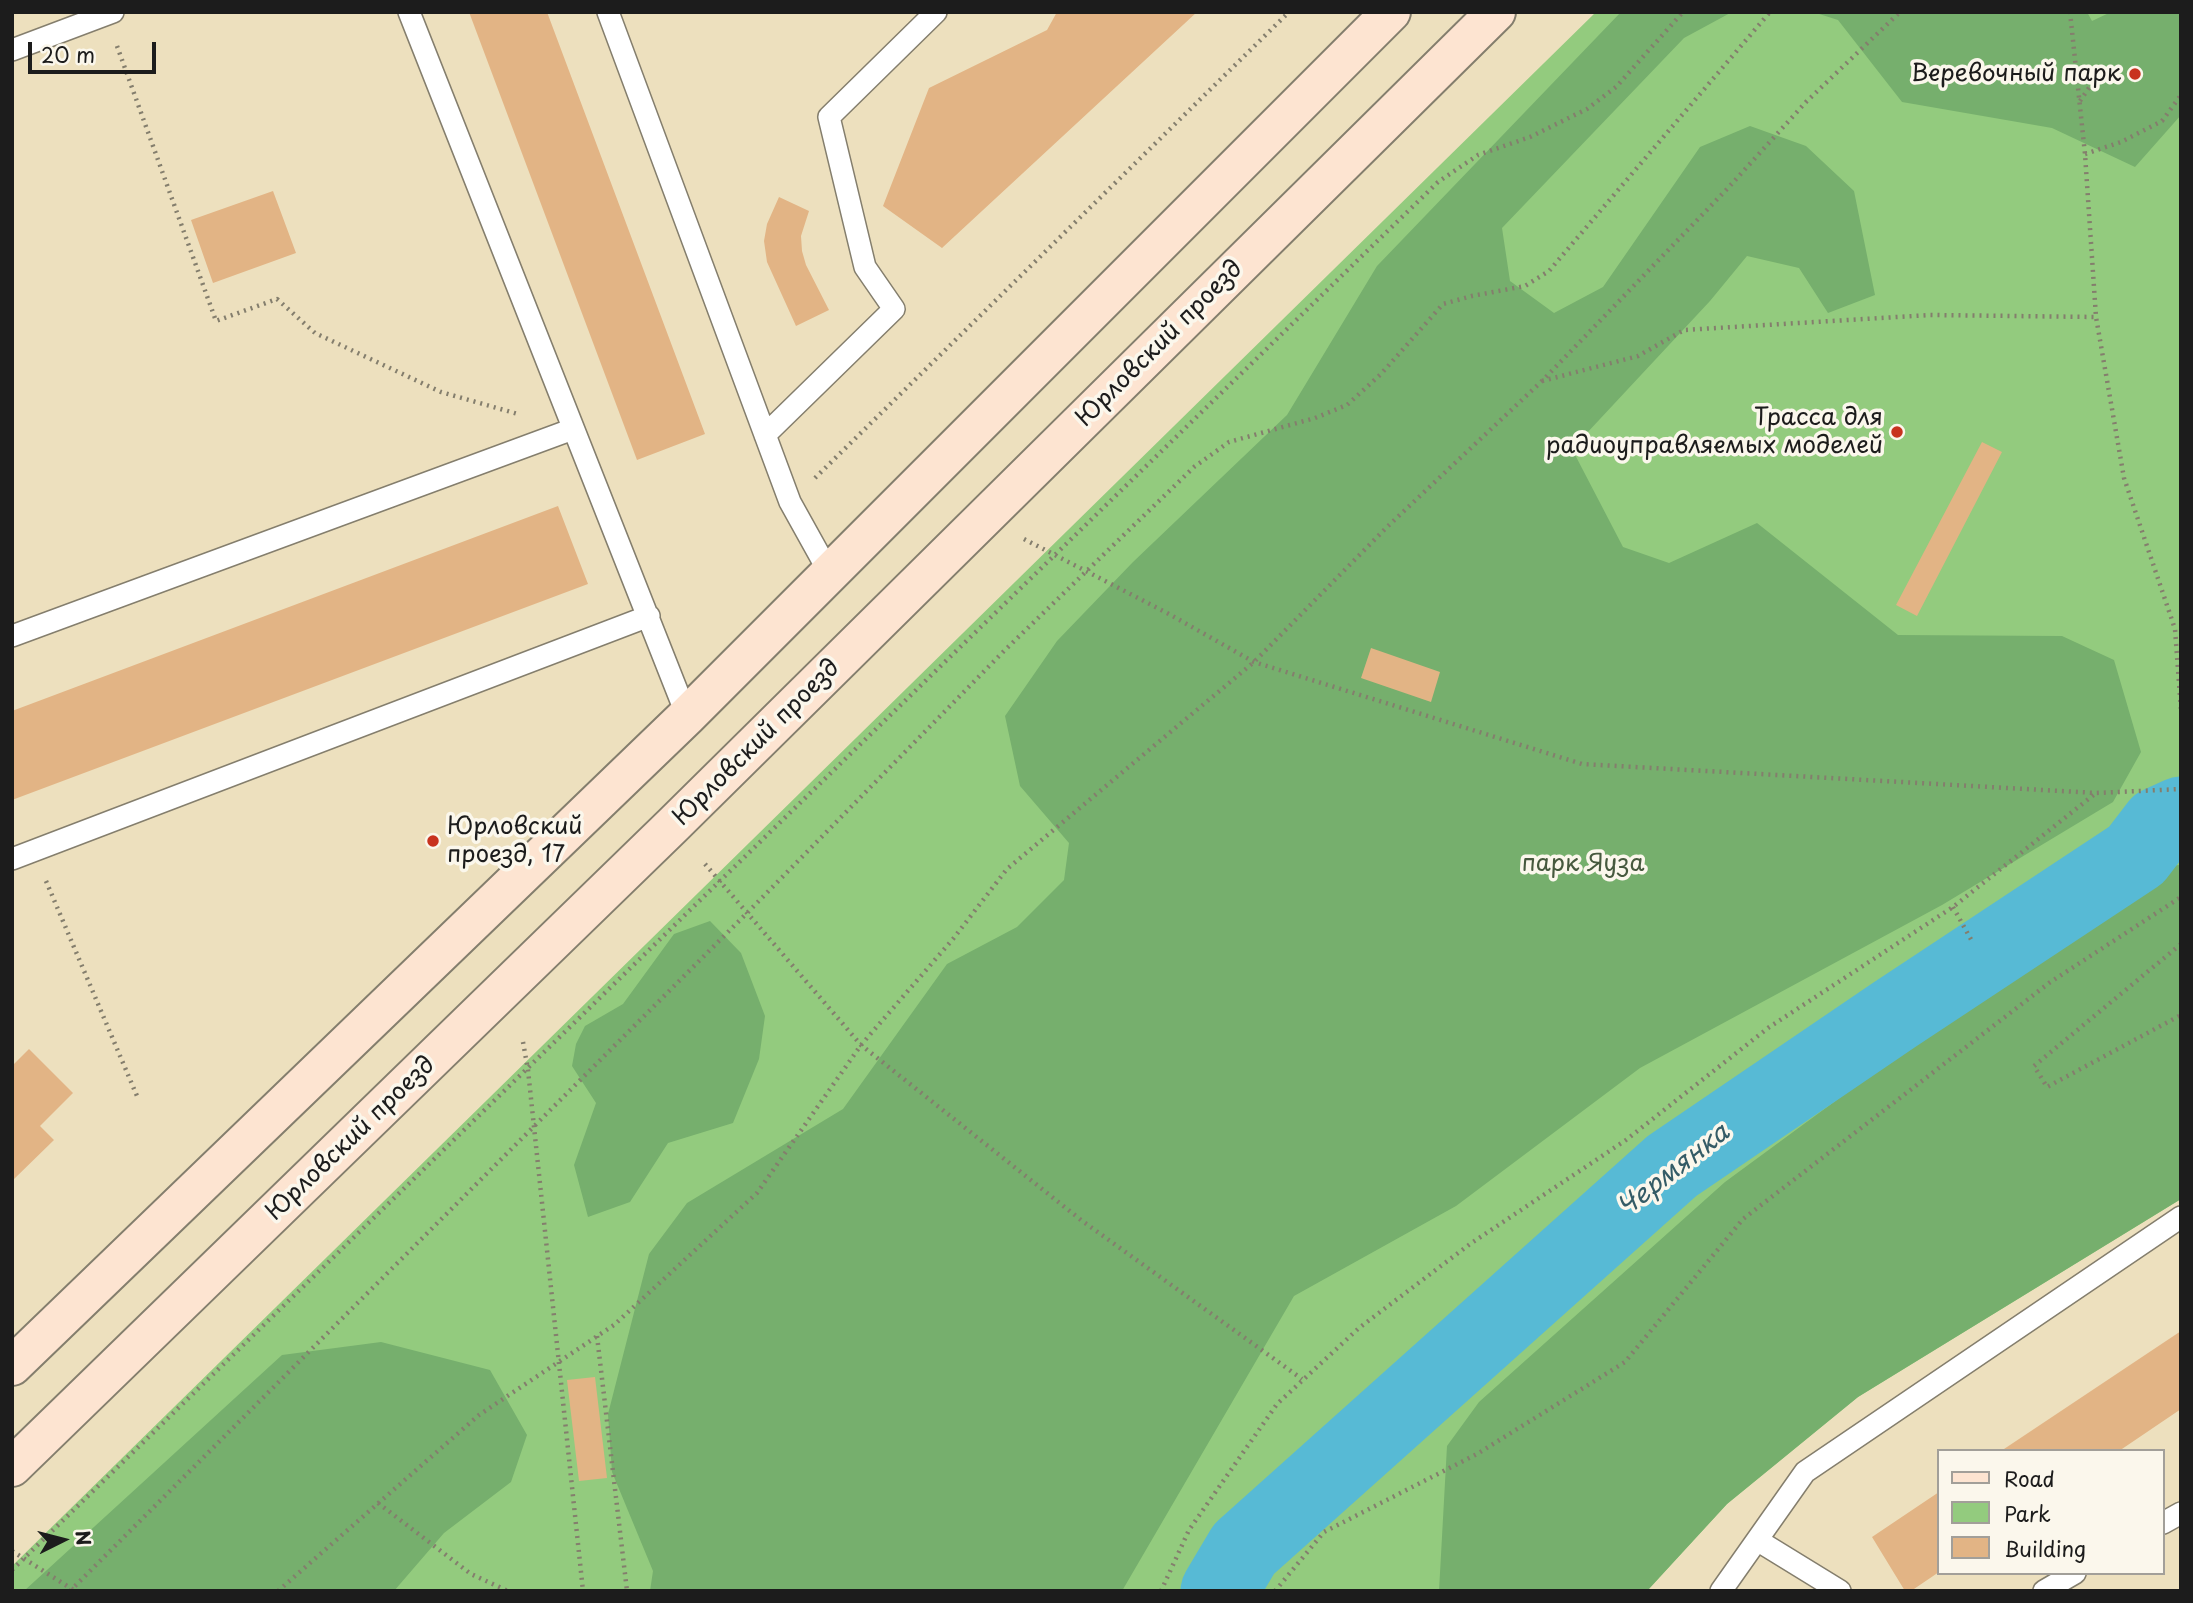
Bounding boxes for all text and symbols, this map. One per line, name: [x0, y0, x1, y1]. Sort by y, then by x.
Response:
scale bar: [32, 28, 159, 72]
text: 20 m: [41, 38, 95, 70]
place label: Веревочный парк: [1911, 60, 2121, 88]
marker: Веревочный парк: [2127, 66, 2143, 82]
street label: Юрловский проезд: [1071, 255, 1249, 433]
place label: Трасса для радиоуправляемых моделей: [1546, 404, 1883, 460]
marker: Трасса для радиоуправляемых моделей: [1889, 424, 1905, 440]
street label: Юрловский проезд: [668, 654, 846, 832]
place label: Юрловский проезд, 17: [447, 813, 582, 869]
marker: Юрловский проезд, 17: [425, 833, 441, 849]
park label: парк Яуза: [1522, 850, 1644, 878]
street label: Юрловский проезд: [261, 1051, 441, 1227]
water label: Чермянка: [1612, 1118, 1736, 1224]
legend: [1938, 1449, 2165, 1575]
text: Road: [2004, 1462, 2055, 1494]
text: Park: [2004, 1497, 2051, 1529]
north arrow: [28, 1505, 98, 1575]
text: N: [69, 1529, 99, 1547]
text: Building: [2004, 1532, 2086, 1564]

